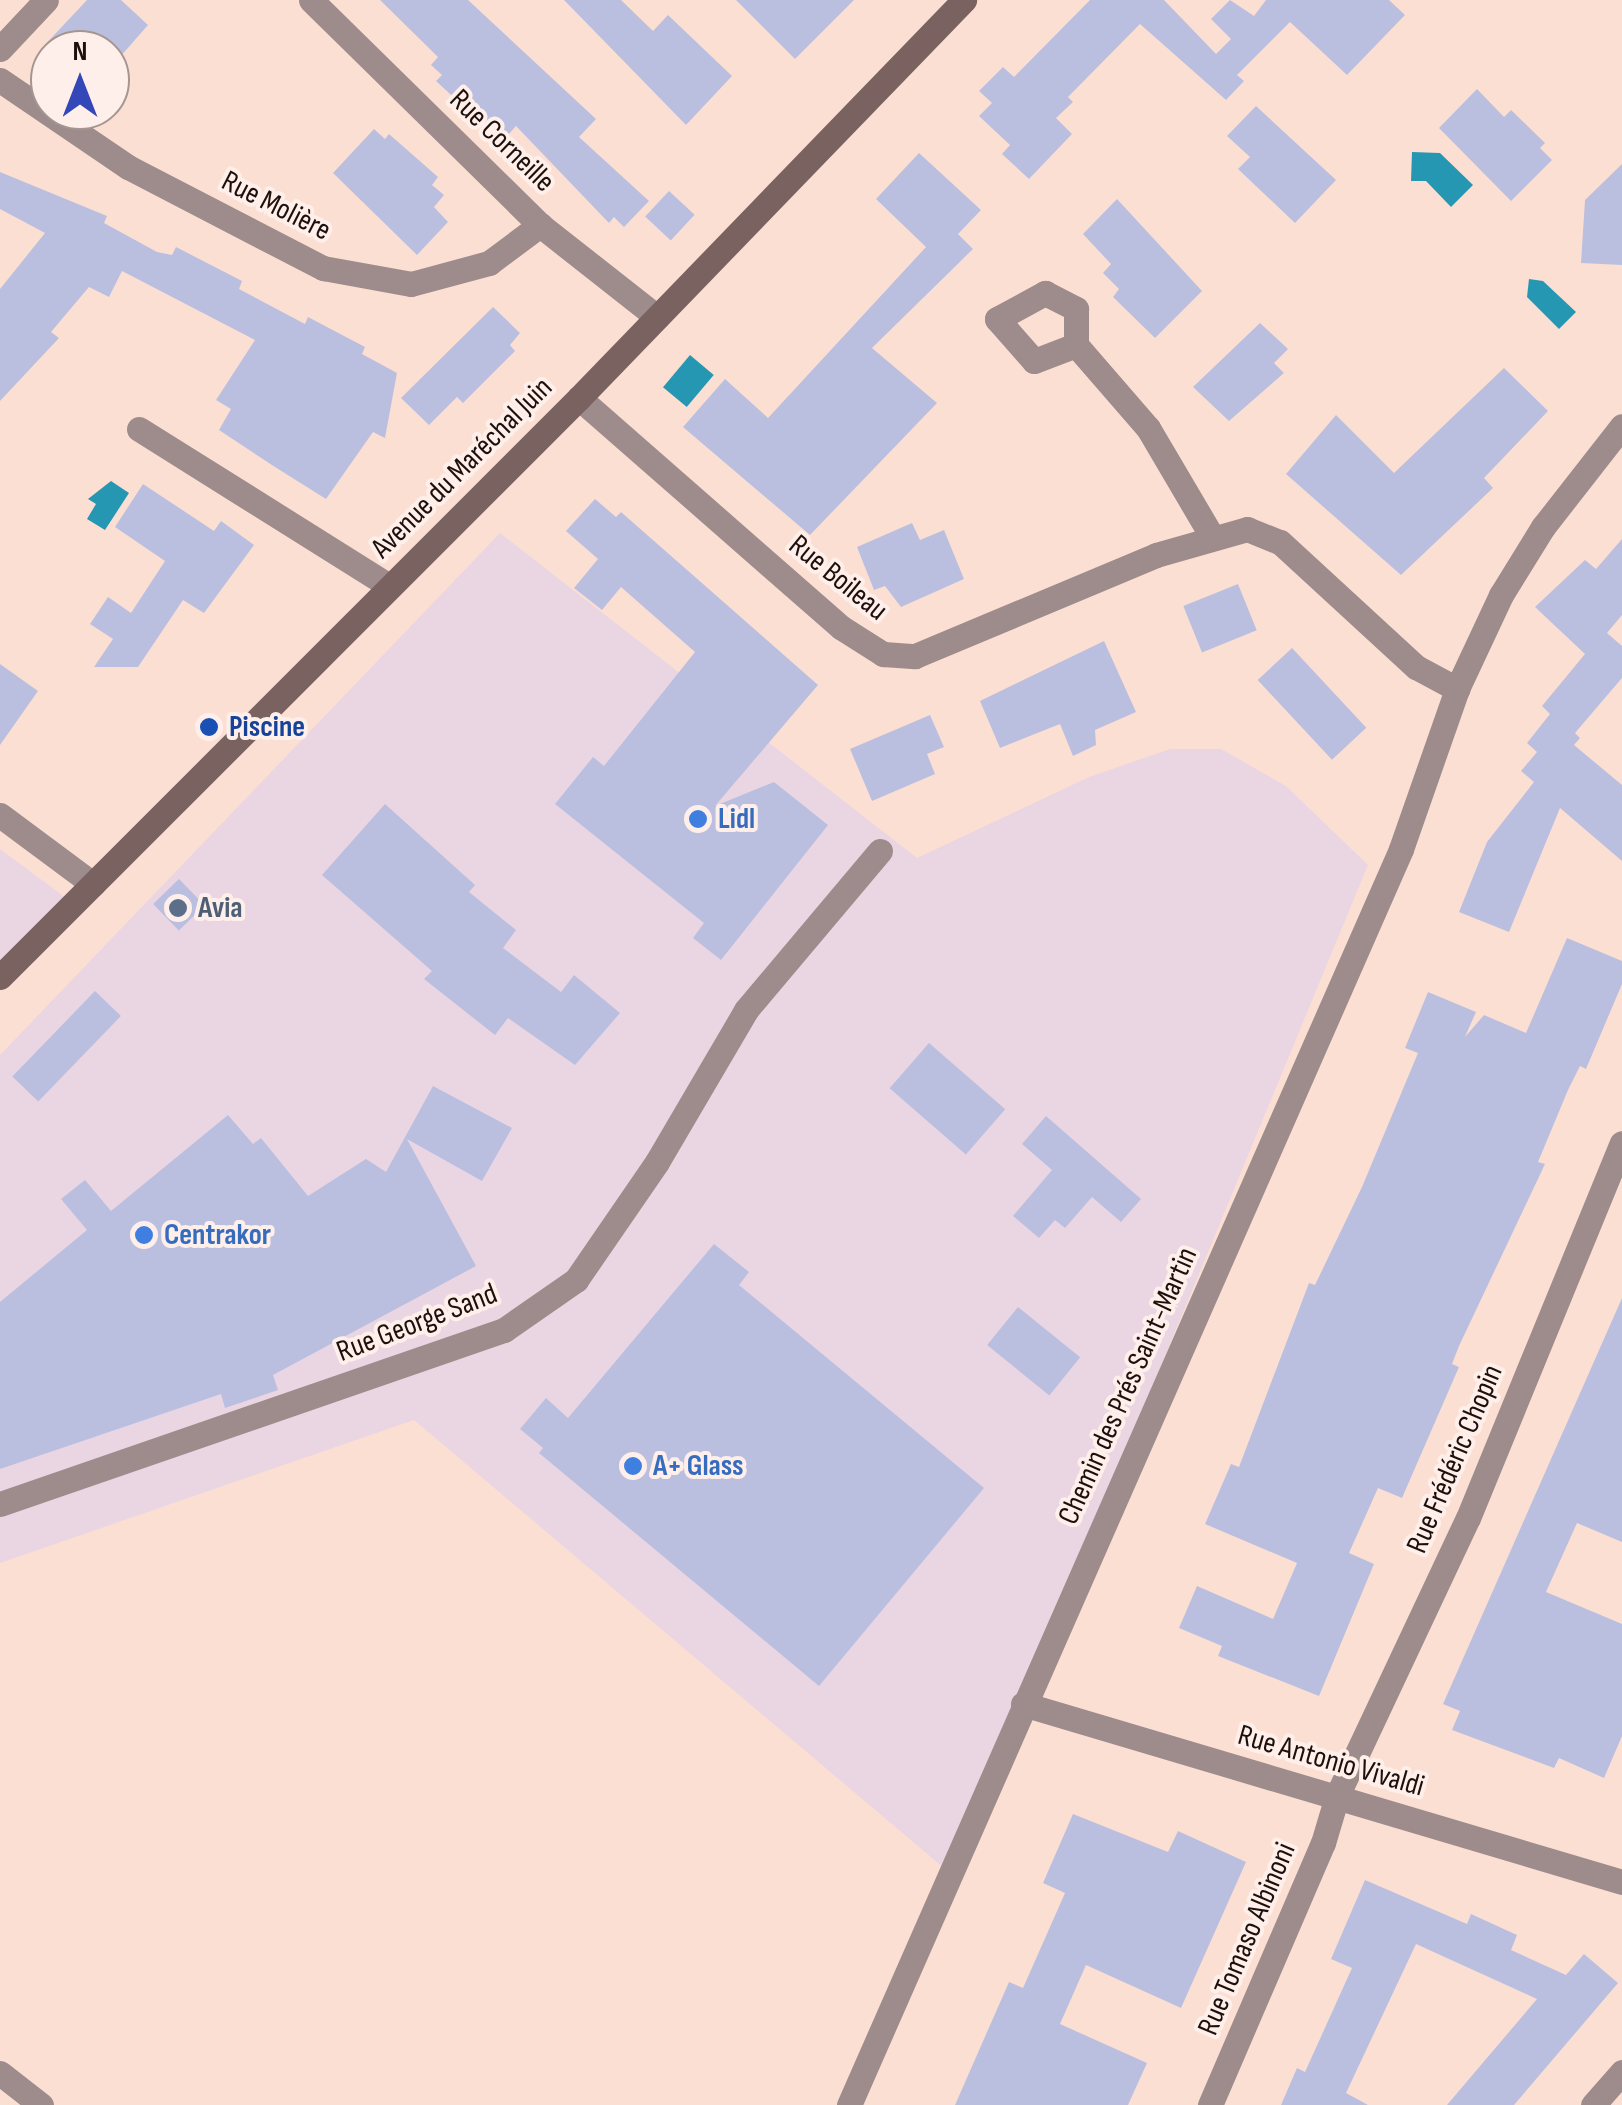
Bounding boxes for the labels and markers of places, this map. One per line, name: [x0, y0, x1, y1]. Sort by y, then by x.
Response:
place label: Piscine: [229, 709, 305, 745]
marker: Piscine: [198, 716, 220, 738]
place label: Lidl: [718, 801, 755, 837]
marker: Lidl: [687, 808, 709, 830]
place label: Avia: [198, 890, 243, 926]
marker: Avia: [167, 897, 189, 919]
place label: Centrakor: [164, 1217, 271, 1253]
marker: Centrakor: [133, 1224, 155, 1246]
place label: A+ Glass: [653, 1448, 744, 1484]
marker: A+ Glass: [622, 1455, 644, 1477]

